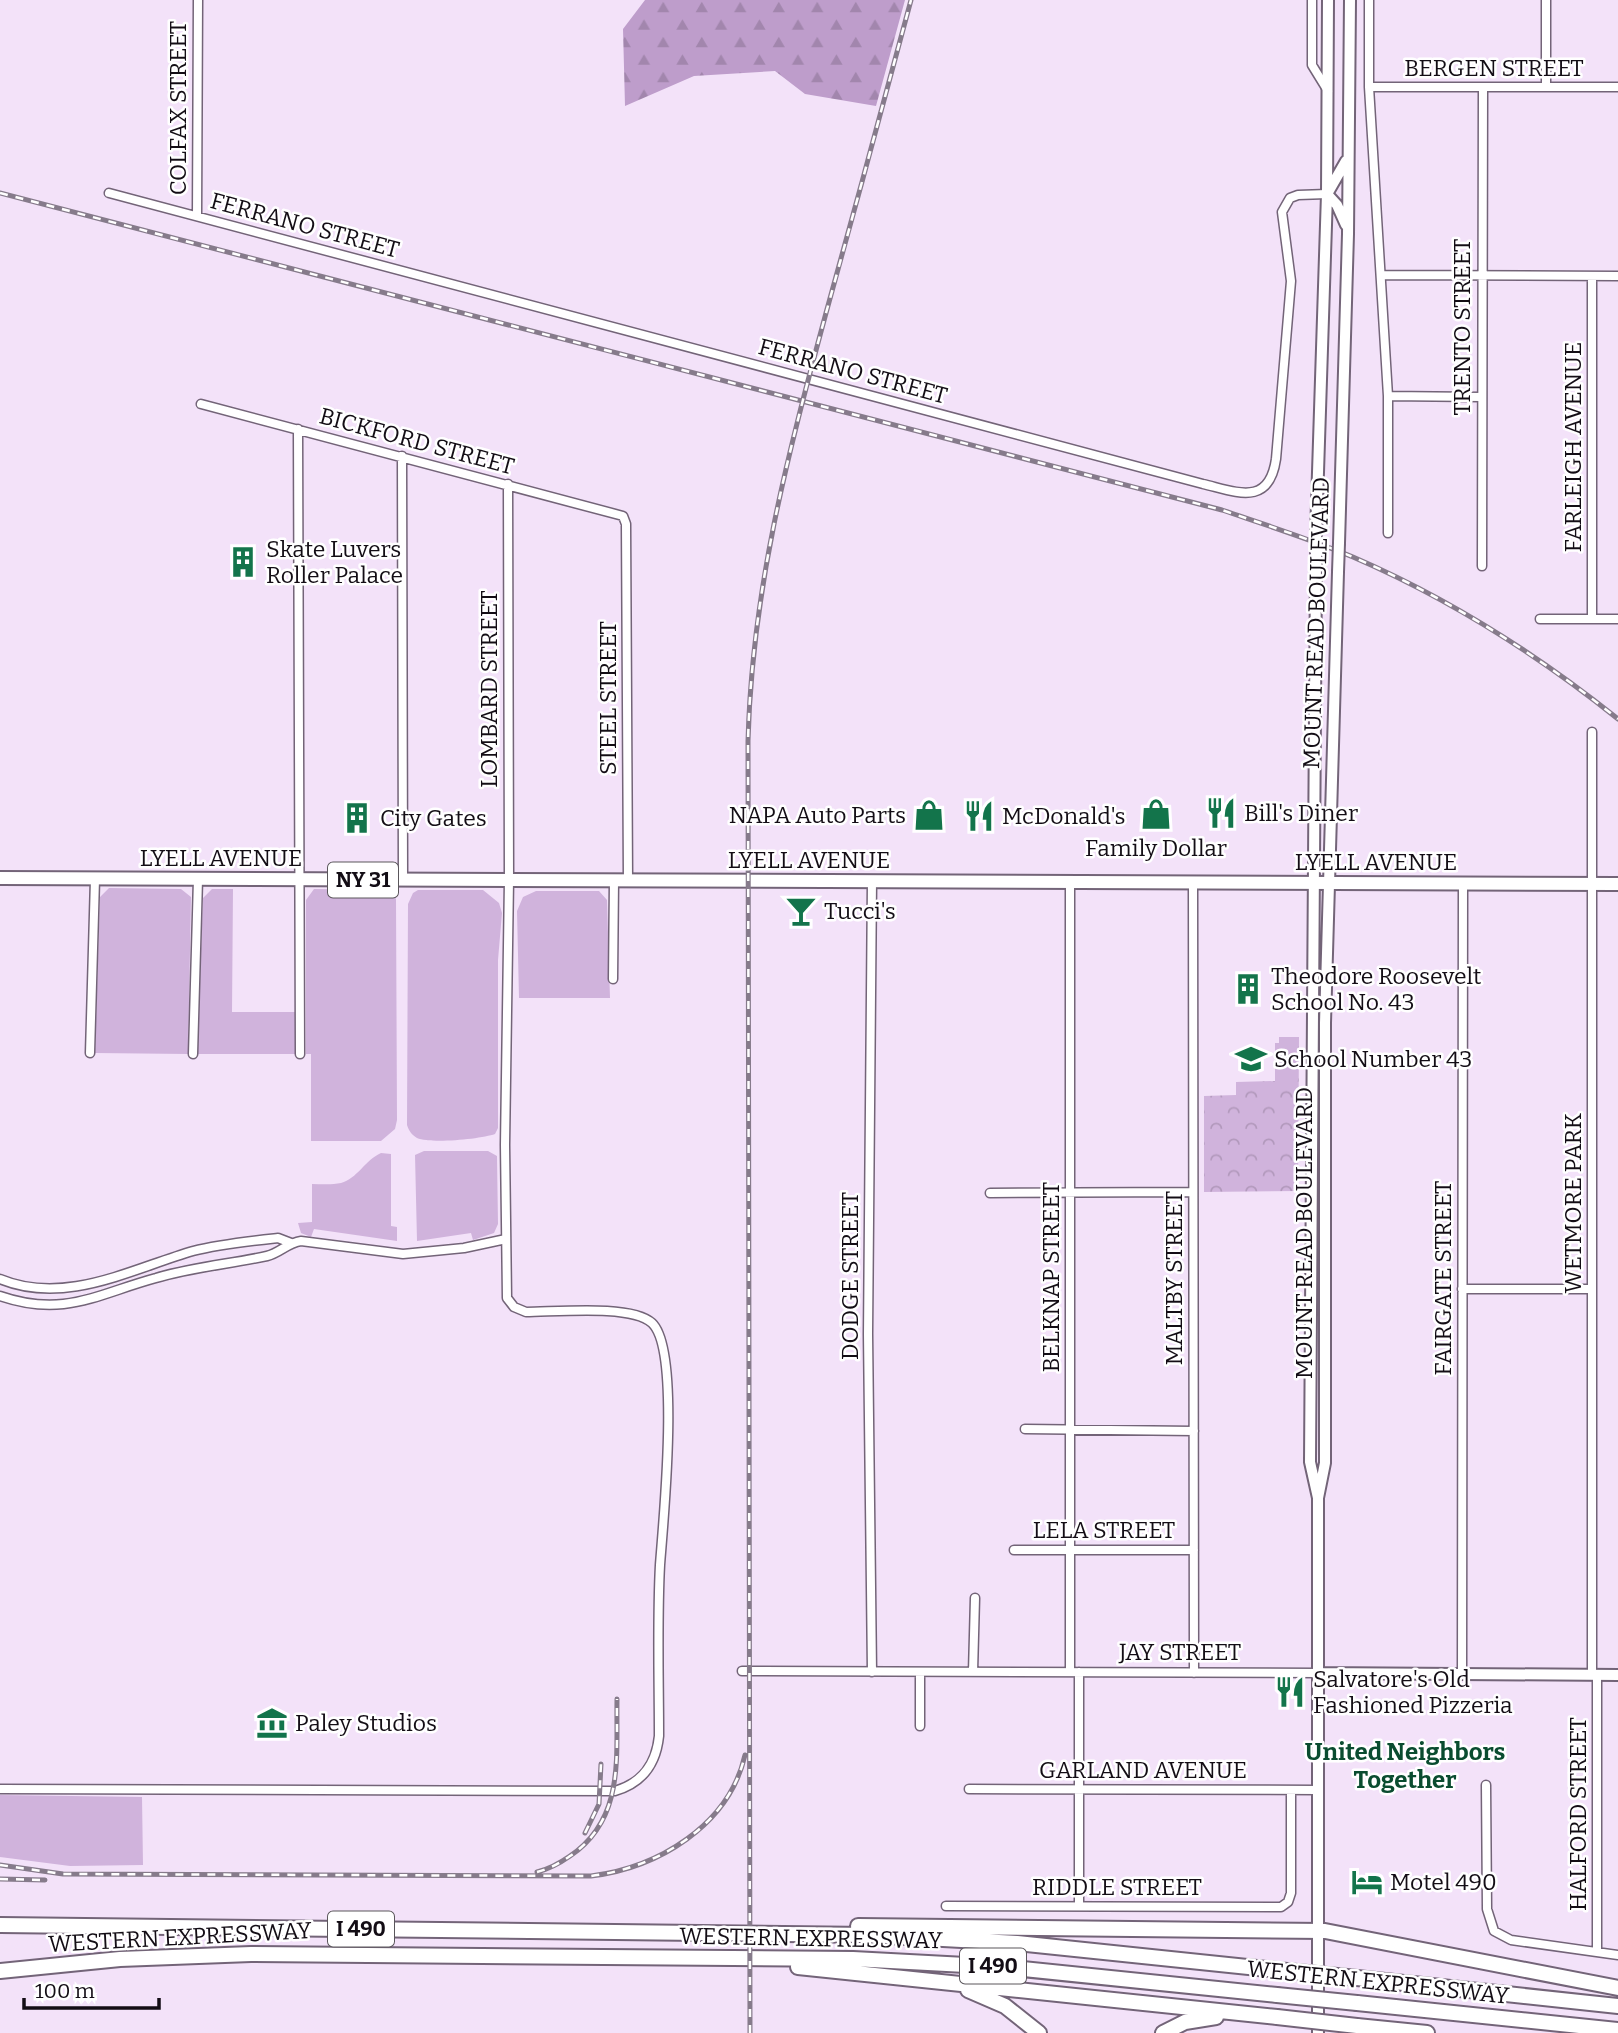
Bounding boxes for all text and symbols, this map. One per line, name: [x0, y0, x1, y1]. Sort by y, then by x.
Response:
street label: COLFAX STREET: [164, 21, 192, 195]
street label: BERGEN STREET: [1404, 54, 1584, 82]
street label: FERRANO STREET: [207, 186, 403, 264]
street label: TRENTO STREET: [1448, 239, 1476, 415]
street label: FERRANO STREET: [755, 332, 951, 410]
street label: FARLEIGH AVENUE: [1559, 342, 1587, 552]
street label: BICKFORD STREET: [316, 402, 518, 480]
street label: MOUNT READ BOULEVARD: [1297, 476, 1335, 770]
place label: Skate Luvers Roller Palace: [266, 535, 403, 589]
building icon: Skate Luvers Roller Palace: [226, 545, 260, 579]
street label: LOMBARD STREET: [475, 590, 503, 788]
street label: STEEL STREET: [594, 621, 622, 775]
restaurant icon: Bill's Diner: [1204, 796, 1238, 830]
shop icon: Family Dollar: [1139, 797, 1173, 831]
shop icon: NAPA Auto Parts: [912, 798, 946, 832]
restaurant icon: McDonald's: [962, 799, 996, 833]
place label: Bill's Diner: [1244, 799, 1358, 827]
building icon: City Gates: [340, 801, 374, 835]
place label: NAPA Auto Parts: [729, 801, 906, 829]
place label: McDonald's: [1002, 802, 1126, 830]
place label: City Gates: [380, 804, 487, 832]
place label: Family Dollar: [1085, 834, 1227, 862]
street label: LYELL AVENUE: [140, 844, 302, 872]
street label: LYELL AVENUE: [728, 846, 890, 874]
street label: LYELL AVENUE: [1295, 848, 1457, 876]
road number: NY 31: [328, 862, 398, 898]
bar icon: Tucci's: [784, 894, 818, 928]
place label: Tucci's: [824, 897, 896, 925]
place label: Theodore Roosevelt School No. 43: [1271, 962, 1481, 1016]
building icon: Theodore Roosevelt School No. 43: [1231, 972, 1265, 1006]
school or university icon: School Number 43: [1234, 1042, 1268, 1076]
place label: School Number 43: [1274, 1045, 1472, 1073]
street label: MOUNT READ BOULEVARD: [1290, 1087, 1318, 1379]
street label: WETMORE PARK: [1559, 1113, 1587, 1293]
street label: FAIRGATE STREET: [1429, 1180, 1457, 1376]
street label: BELKNAP STREET: [1037, 1182, 1065, 1372]
street label: MALTBY STREET: [1160, 1191, 1188, 1365]
street label: DODGE STREET: [836, 1192, 864, 1360]
street label: LELA STREET: [1033, 1516, 1175, 1544]
street label: JAY STREET: [1118, 1638, 1241, 1666]
place label: Salvatore's Old Fashioned Pizzeria: [1313, 1665, 1513, 1719]
restaurant icon: Salvatore's Old Fashioned Pizzeria: [1273, 1675, 1307, 1709]
museum icon: Paley Studios: [255, 1706, 289, 1740]
place label: Paley Studios: [295, 1709, 437, 1737]
street label: HALFORD STREET: [1564, 1717, 1592, 1911]
district label: United Neighbors Together: [1305, 1738, 1506, 1794]
street label: GARLAND AVENUE: [1039, 1756, 1247, 1784]
hotel icon: Motel 490: [1350, 1865, 1384, 1899]
place label: Motel 490: [1390, 1868, 1497, 1896]
street label: RIDDLE STREET: [1032, 1873, 1202, 1901]
road number: I 490: [328, 1912, 394, 1946]
street label: WESTERN EXPRESSWAY: [48, 1916, 313, 1958]
street label: WESTERN EXPRESSWAY: [679, 1922, 943, 1954]
road number: I 490: [960, 1948, 1026, 1983]
street label: WESTERN EXPRESSWAY: [1246, 1954, 1511, 2010]
scale bar: [24, 1966, 159, 2010]
text: 100 m: [35, 1978, 95, 2004]

